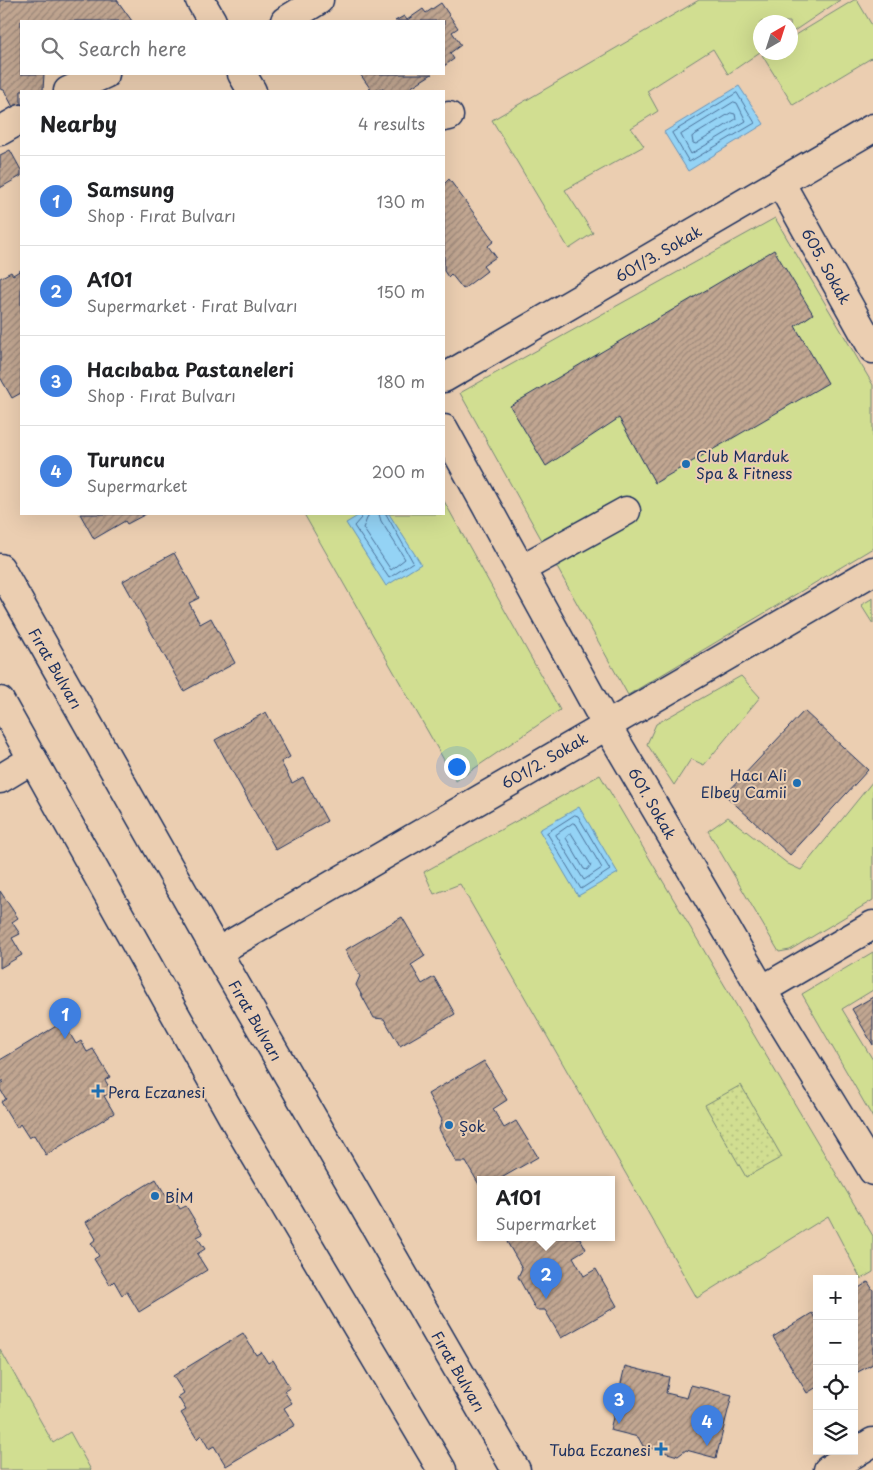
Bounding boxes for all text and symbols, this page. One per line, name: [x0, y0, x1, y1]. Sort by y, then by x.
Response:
north arrow: [753, 15, 798, 60]
search box: [20, 20, 445, 75]
icon: search: [38, 34, 66, 62]
text: Search here: [78, 34, 187, 62]
text: Nearby: [40, 107, 117, 139]
text: 4 results: [358, 111, 425, 135]
text: Samsung: [87, 175, 174, 203]
text: 1: [52, 189, 60, 213]
text: 130 m: [377, 189, 425, 213]
text: Shop · Fırat Bulvarı: [87, 203, 236, 227]
street label: 601/3. Sokak: [610, 219, 706, 287]
street label: 605. Sokak: [797, 224, 858, 309]
text: A101: [87, 265, 132, 293]
text: 2: [50, 279, 62, 303]
text: 150 m: [377, 279, 425, 303]
text: Supermarket · Fırat Bulvarı: [87, 293, 297, 317]
text: Hacıbaba Pastaneleri: [87, 355, 294, 383]
text: 3: [51, 369, 61, 393]
text: 180 m: [377, 369, 425, 393]
text: Shop · Fırat Bulvarı: [87, 383, 236, 407]
place label: Club Marduk Spa & Fitness: [696, 444, 792, 484]
text: Turuncu: [87, 445, 165, 473]
marker: Club Marduk Spa & Fitness: [680, 458, 692, 470]
text: 4: [51, 459, 61, 483]
text: 200 m: [372, 459, 425, 483]
text: Supermarket: [87, 473, 187, 497]
street label: Fırat Bulvarı: [23, 623, 89, 713]
street label: 601/2. Sokak: [496, 726, 592, 794]
your location: [444, 754, 470, 780]
street label: 601. Sokak: [623, 763, 683, 844]
place label: Hacı Ali Elbey Camii: [701, 763, 787, 803]
marker: Hacı Ali Elbey Camii: [791, 777, 803, 789]
street label: Fırat Bulvarı: [223, 975, 289, 1065]
pin: 1: [49, 998, 81, 1039]
place label: Pera Eczanesi: [108, 1080, 205, 1103]
marker: Pera Eczanesi: [92, 1085, 104, 1097]
place label: Şok: [459, 1114, 486, 1137]
marker: Şok: [443, 1119, 455, 1131]
popup: [477, 1176, 615, 1241]
text: A101: [496, 1183, 541, 1211]
place label: BİM: [165, 1185, 194, 1208]
marker: BİM: [149, 1190, 161, 1202]
text: Supermarket: [496, 1211, 596, 1235]
pin: 2: [530, 1258, 562, 1299]
map controls: [813, 1275, 858, 1455]
button: +: [813, 1275, 858, 1320]
button: −: [813, 1320, 858, 1365]
street label: Fırat Bulvarı: [426, 1326, 492, 1416]
button: locate: [813, 1365, 858, 1410]
pin: 3: [603, 1383, 635, 1424]
pin: 4: [691, 1405, 723, 1446]
button: layers: [813, 1410, 858, 1455]
place label: Tuba Eczanesi: [549, 1438, 651, 1461]
marker: Tuba Eczanesi: [655, 1443, 667, 1455]

